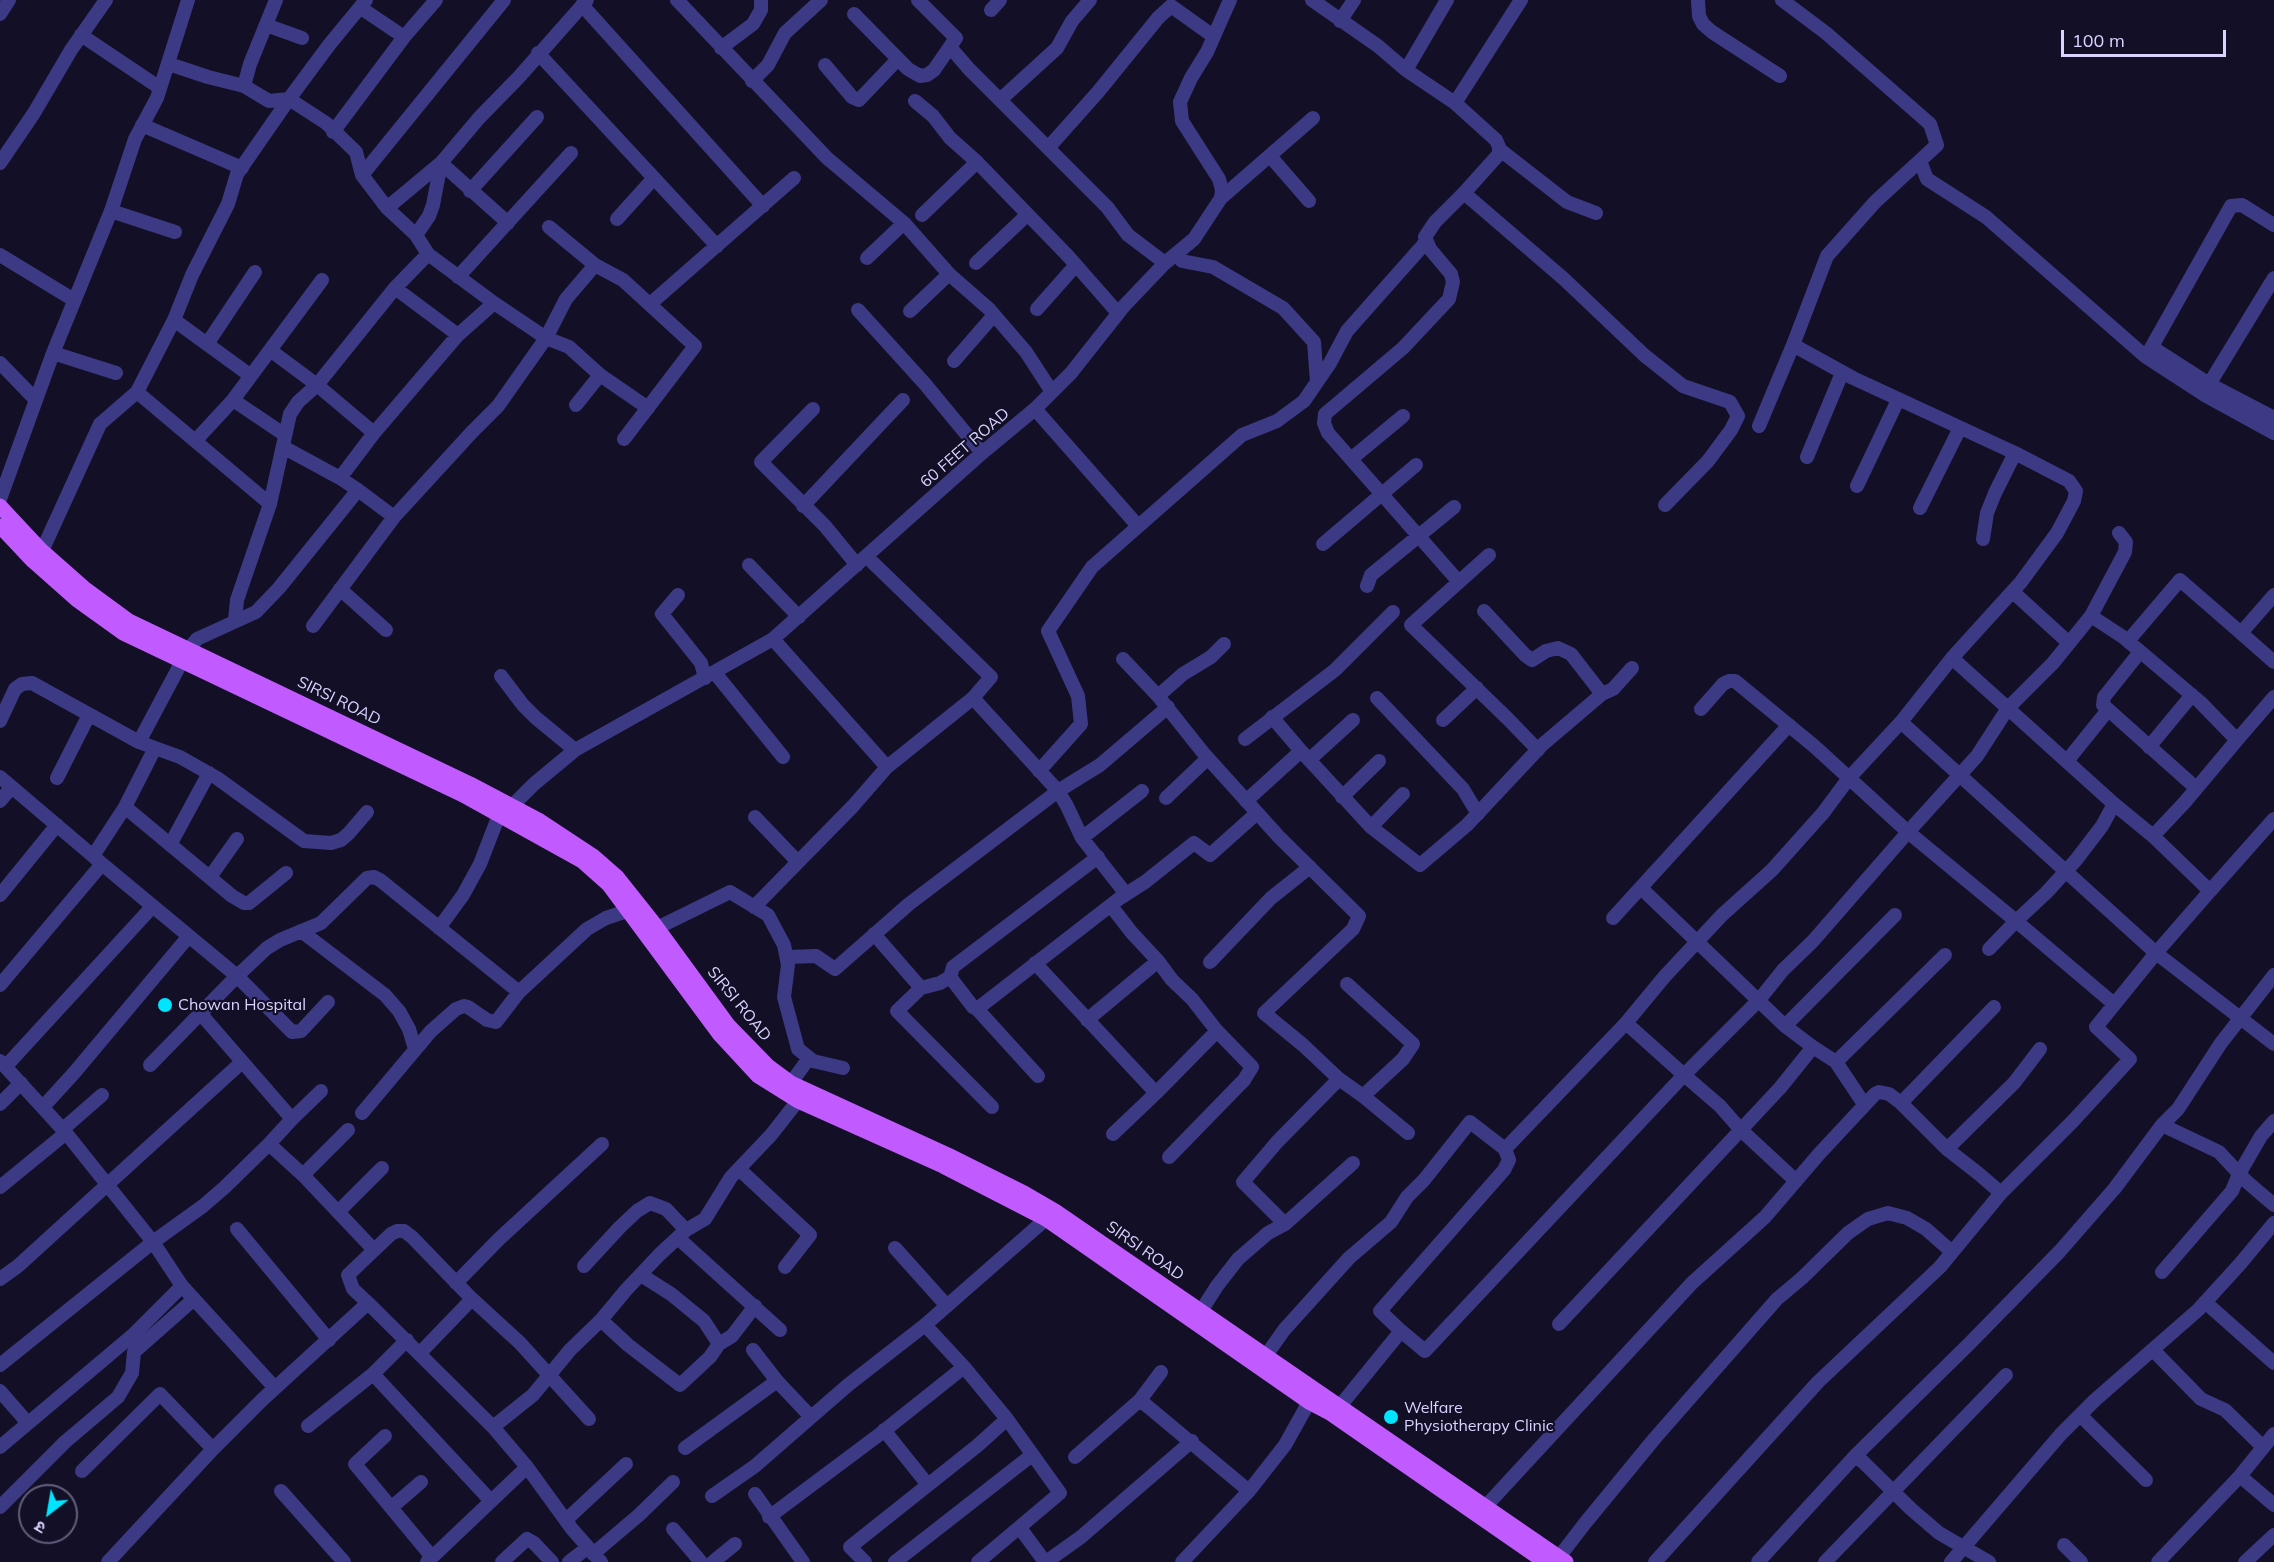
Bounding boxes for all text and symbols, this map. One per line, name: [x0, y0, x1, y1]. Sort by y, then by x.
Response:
scale bar: [2064, 18, 2229, 56]
text: 100 m: [2072, 29, 2125, 52]
street label: 60 FEET ROAD: [917, 404, 1013, 492]
street label: SIRSI ROAD: [294, 673, 384, 729]
street label: SIRSI ROAD: [703, 963, 775, 1045]
place label: Chowan Hospital: [178, 995, 306, 1015]
marker: Chowan Hospital: [156, 996, 174, 1014]
street label: SIRSI ROAD: [1102, 1217, 1188, 1285]
place label: Welfare Physiotherapy Clinic: [1404, 1398, 1554, 1436]
marker: Welfare Physiotherapy Clinic: [1382, 1408, 1400, 1426]
north arrow: [18, 1484, 78, 1544]
text: उ: [31, 1517, 49, 1539]

